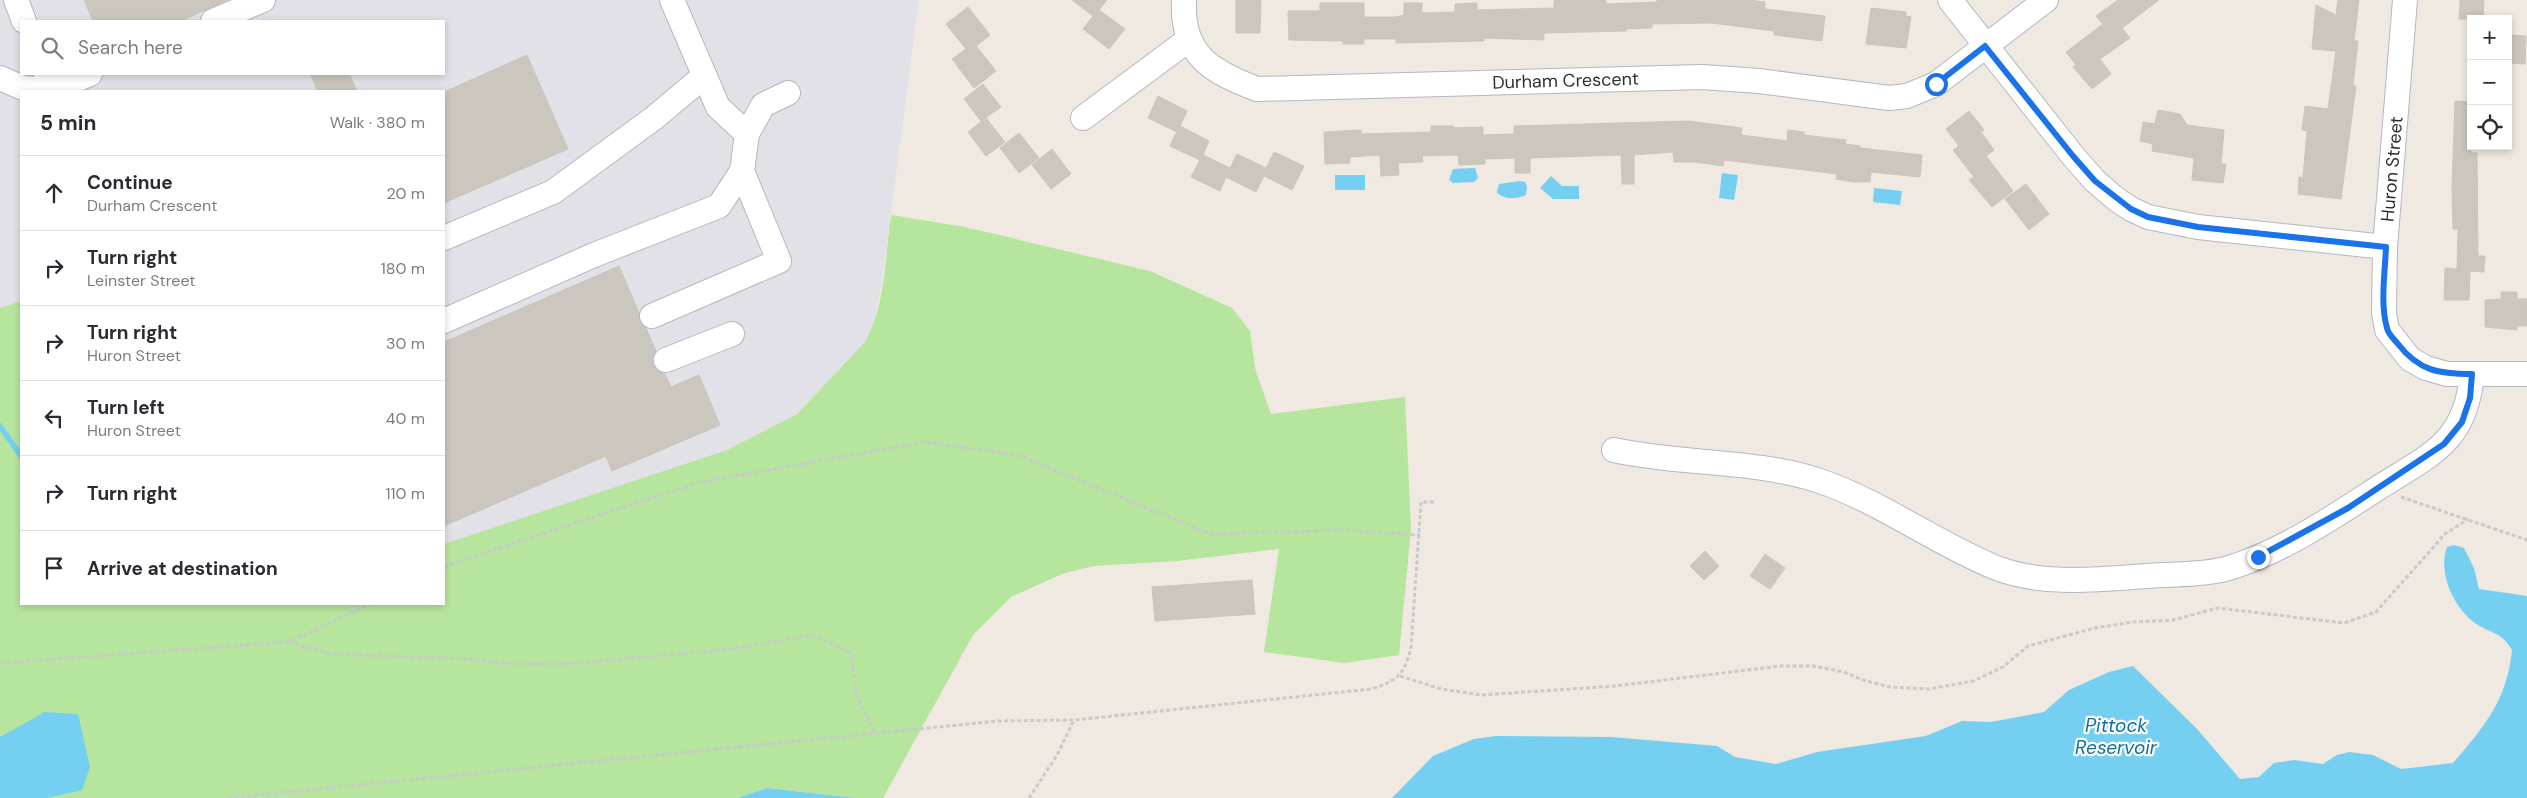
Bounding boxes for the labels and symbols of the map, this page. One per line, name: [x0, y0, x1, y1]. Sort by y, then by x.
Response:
street label: Durham Crescent: [1492, 67, 1639, 95]
route start: [1925, 73, 1948, 96]
street label: Huron Street: [2375, 115, 2409, 223]
route end: [2247, 546, 2270, 569]
water label: Pittock Reservoir: [2075, 713, 2158, 760]

